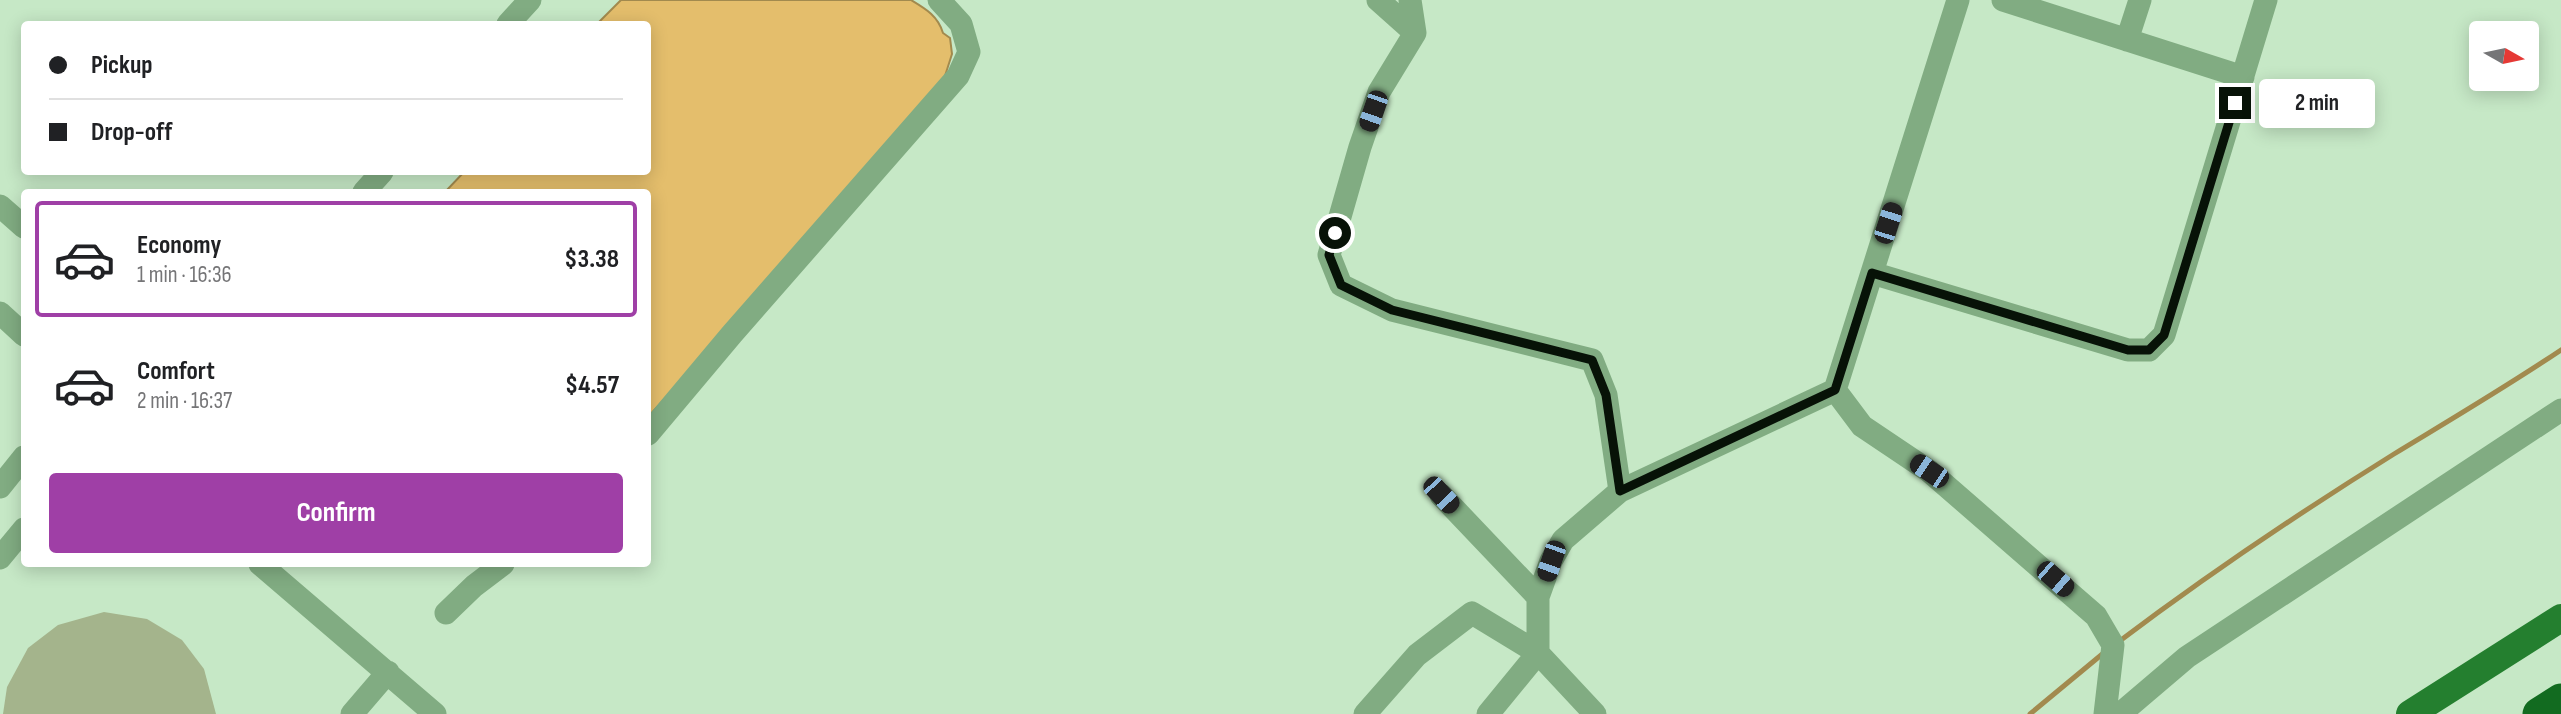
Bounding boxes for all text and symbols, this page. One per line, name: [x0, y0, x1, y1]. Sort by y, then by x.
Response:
north arrow: [2469, 21, 2539, 91]
map controls: [2469, 21, 2539, 91]
text: Pickup: [91, 50, 153, 81]
callout: 2 min: [2260, 78, 2375, 128]
route end: [2219, 87, 2251, 119]
car: [1357, 88, 1390, 134]
text: 2 min: [2295, 89, 2339, 117]
text: Drop-off: [91, 117, 172, 148]
car: [1872, 200, 1905, 246]
route start: [1319, 217, 1351, 249]
icon: car: [53, 228, 116, 291]
text: Economy: [137, 230, 221, 261]
text: $3.38: [564, 244, 619, 275]
text: 1 min · 16:36: [137, 261, 232, 289]
icon: car: [53, 354, 116, 417]
text: Comfort: [137, 356, 215, 387]
text: $4.57: [565, 370, 619, 401]
text: 2 min · 16:37: [137, 387, 232, 415]
car: [1906, 451, 1953, 491]
car: [1419, 472, 1464, 518]
button: Confirm: [49, 473, 623, 553]
car: [1535, 538, 1568, 584]
car: [2033, 557, 2078, 601]

